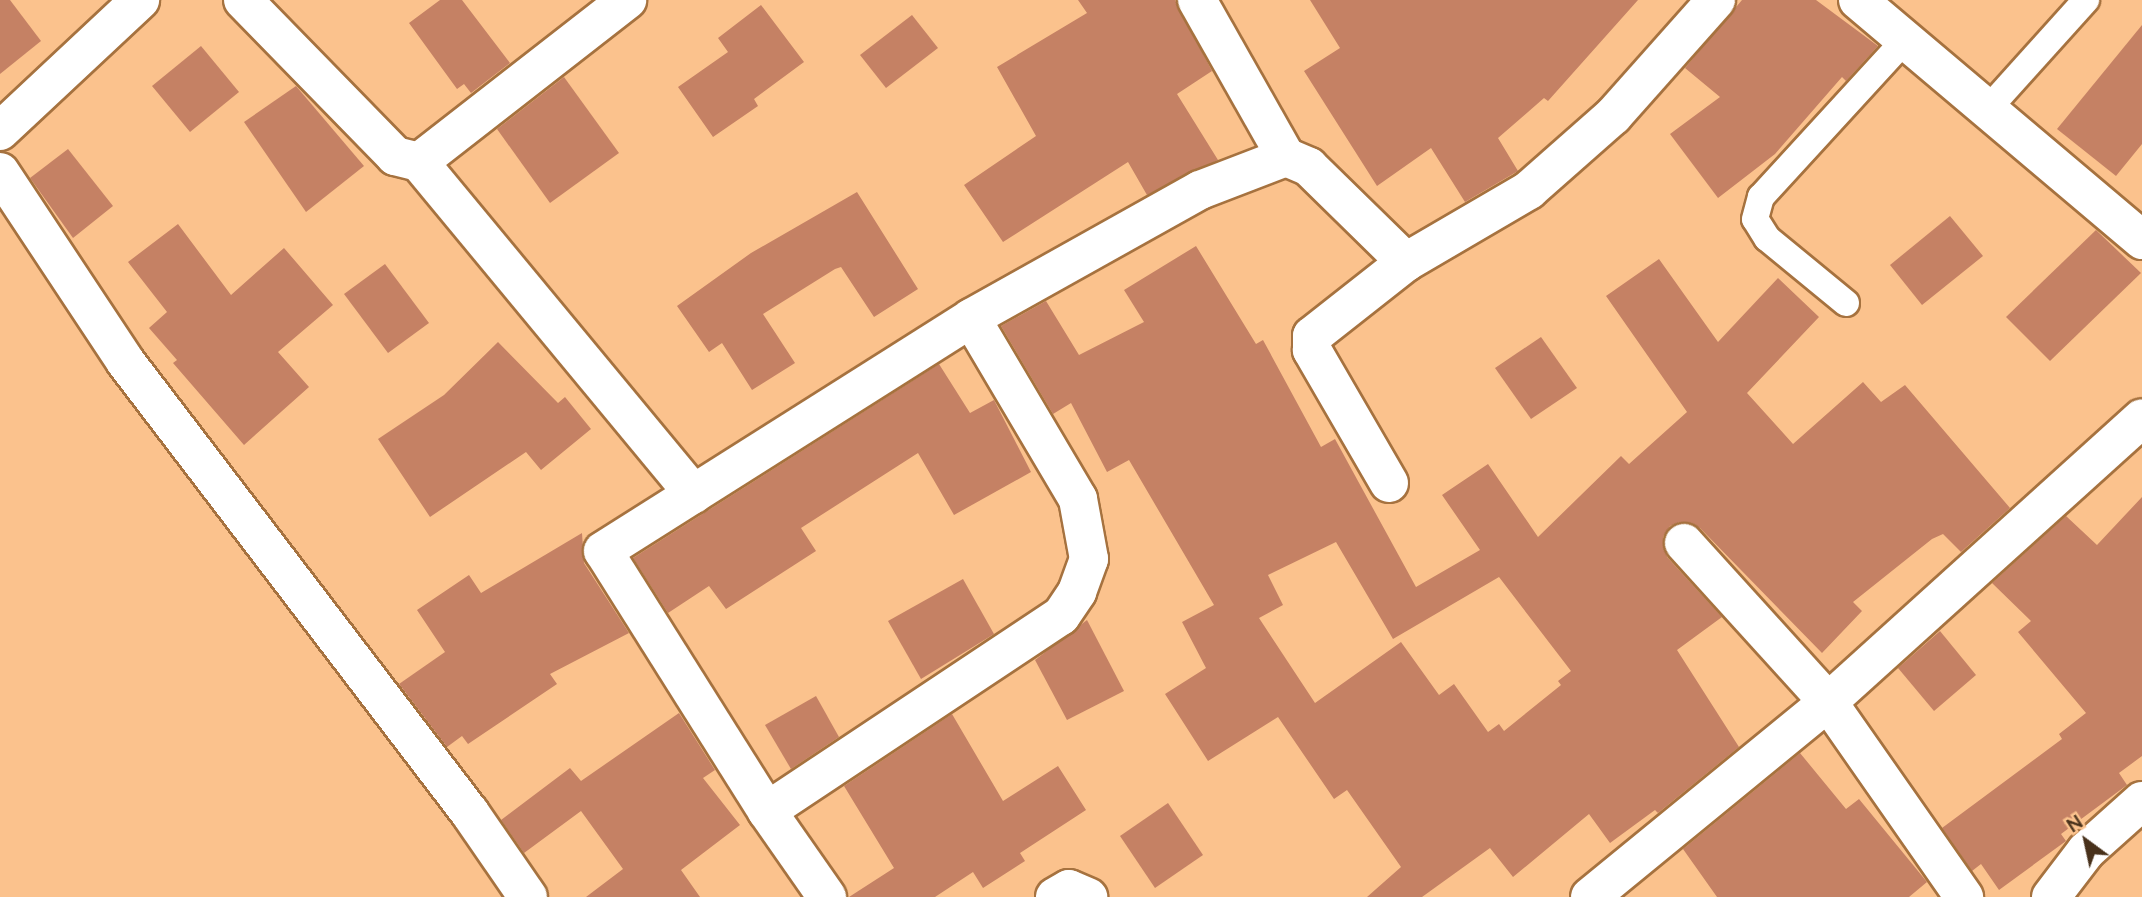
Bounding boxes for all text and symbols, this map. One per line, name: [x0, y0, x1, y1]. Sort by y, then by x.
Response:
north arrow: [2051, 806, 2121, 876]
text: N: [2062, 809, 2087, 837]

